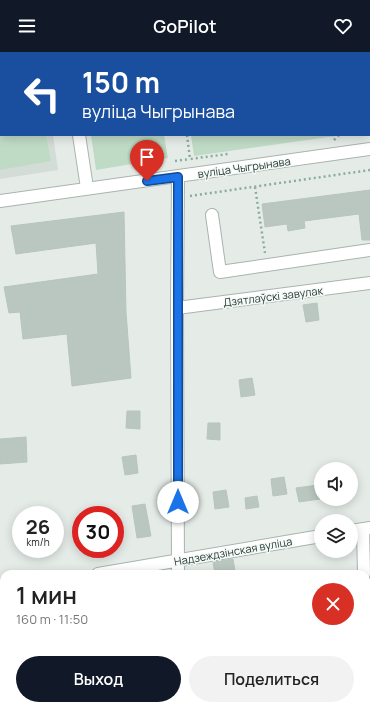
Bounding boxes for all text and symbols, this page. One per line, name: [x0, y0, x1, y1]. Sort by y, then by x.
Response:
text: GoPilot: [153, 14, 217, 38]
icon: menu: [16, 15, 38, 37]
icon: heart: [332, 15, 354, 37]
text: 150 m: [82, 63, 160, 101]
icon: left: [16, 68, 68, 120]
text: вуліца Чыгрынава: [82, 99, 235, 123]
pin: [130, 140, 164, 181]
icon: arrive: [136, 146, 158, 168]
street label: вуліца Чыгрынава: [197, 153, 291, 181]
street label: Дзятлаўскі завулак: [222, 282, 324, 310]
map controls: [314, 462, 358, 558]
button: sound: [314, 462, 358, 506]
position arrow: [157, 481, 199, 523]
speed limit sign: 30: [72, 506, 124, 558]
text: 26: [26, 513, 50, 540]
button: layers: [314, 514, 358, 558]
street label: Надзеждзінская вуліца: [173, 533, 293, 569]
text: km/h: [26, 535, 50, 549]
text: 1 мин: [16, 578, 77, 611]
button: close: [312, 583, 354, 625]
text: 160 m · 11:50: [16, 610, 88, 628]
button: Выход: [16, 656, 181, 702]
button: Поделиться: [189, 656, 354, 702]

